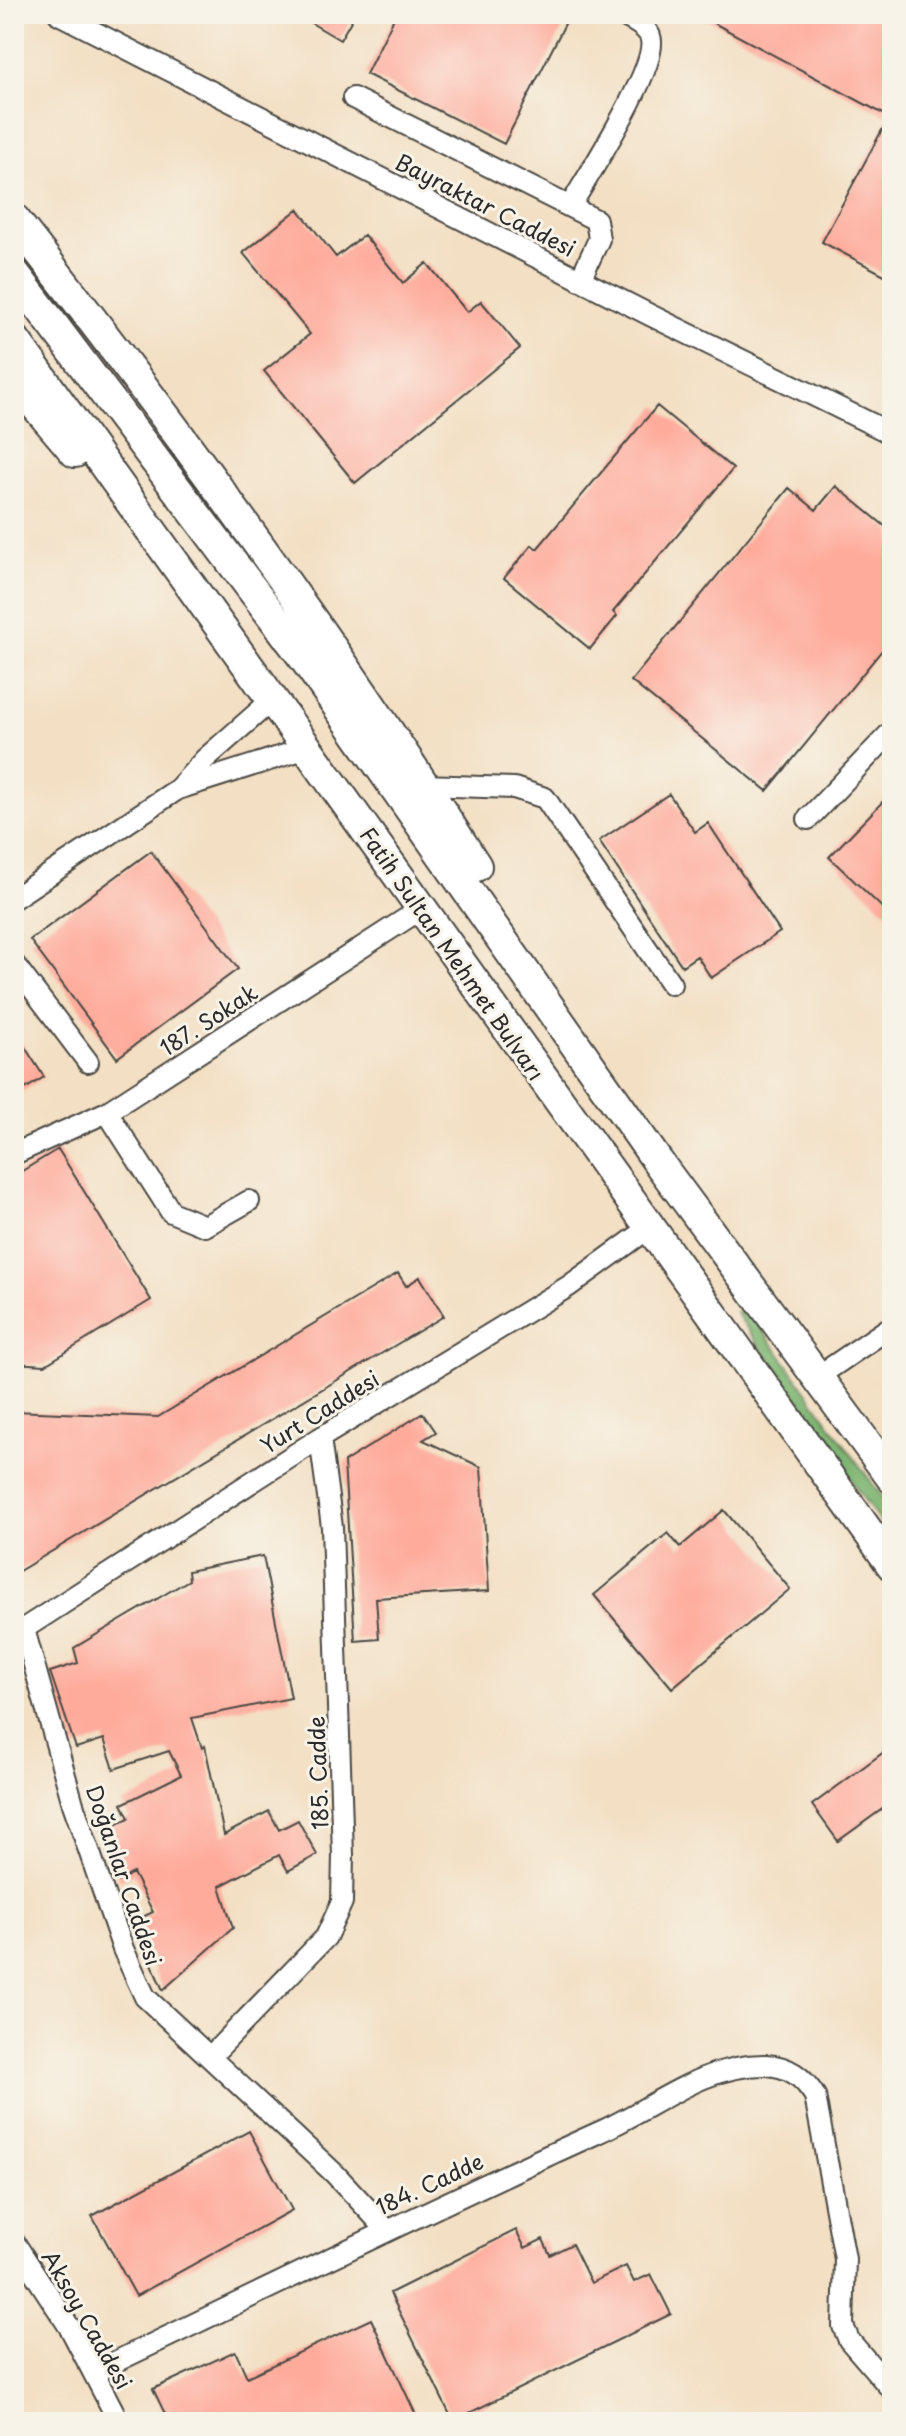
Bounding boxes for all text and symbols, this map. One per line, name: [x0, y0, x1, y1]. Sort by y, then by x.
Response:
street label: Bayraktar Caddesi: [390, 144, 582, 264]
street label: Fatih Sultan Mehmet Bulvarı: [353, 820, 553, 1086]
street label: 187. Sokak: [153, 975, 264, 1063]
street label: Yurt Caddesi: [253, 1361, 385, 1461]
street label: 185. Cadde: [299, 1716, 335, 1830]
street label: Doğanlar Caddesi: [79, 1780, 171, 1970]
street label: 184. Cadde: [370, 2144, 488, 2222]
street label: Aksoy Caddesi: [35, 2243, 141, 2395]

